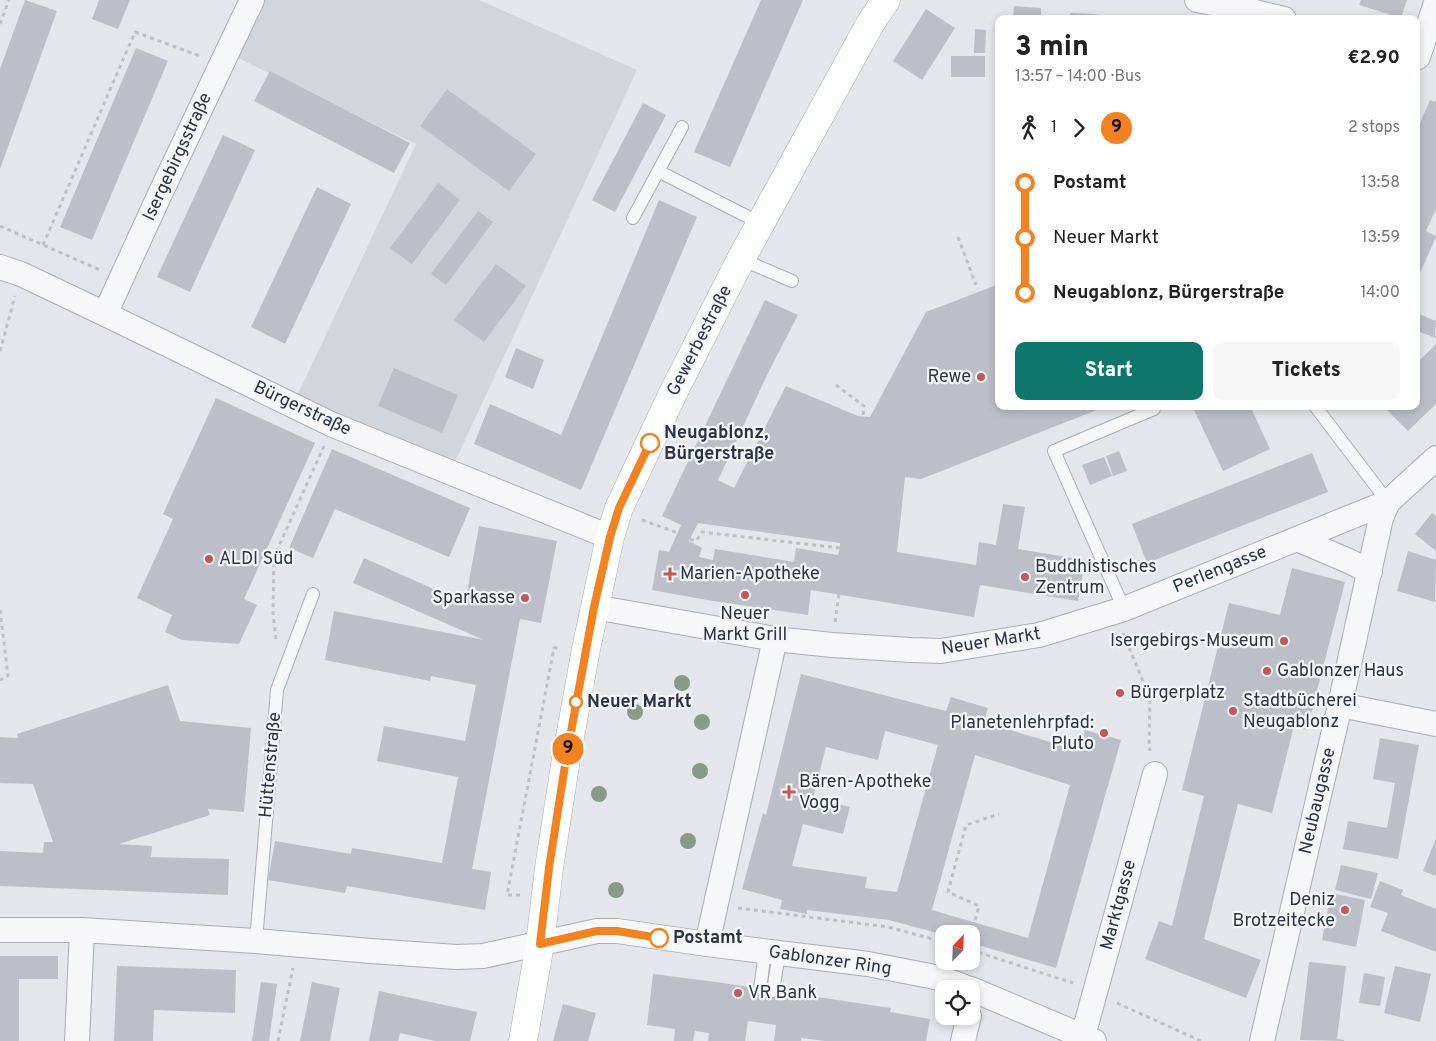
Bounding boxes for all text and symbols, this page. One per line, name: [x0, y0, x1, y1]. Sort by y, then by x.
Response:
text: 3 min: [1015, 30, 1089, 66]
text: €2.90: [1347, 46, 1400, 70]
text: 13:57 – 14:00 · Bus: [1015, 67, 1142, 87]
street label: Isergebirgsstraße: [138, 89, 218, 225]
icon: walk: [1015, 114, 1043, 142]
icon: forward: [1065, 114, 1093, 142]
text: 9: [1111, 116, 1122, 139]
text: 1: [1051, 118, 1057, 138]
text: 2 stops: [1348, 118, 1400, 138]
text: Postamt: [1053, 171, 1126, 195]
text: 13:58: [1361, 173, 1400, 193]
text: Neuer Markt: [1053, 226, 1159, 250]
text: 13:59: [1361, 228, 1400, 248]
text: Neugablonz, Bürgerstraße: [1053, 281, 1284, 305]
street label: Gewerbestraße: [662, 282, 738, 400]
text: 14:00: [1360, 283, 1400, 303]
button: Start: [1015, 342, 1203, 400]
button: Tickets: [1213, 342, 1400, 400]
place label: Rewe: [928, 366, 971, 389]
marker: Rewe: [975, 371, 987, 383]
street label: Bürgerstraße: [249, 376, 355, 442]
place label: Neugablonz, Bürgerstraße: [664, 422, 774, 466]
marker: Neugablonz, Bürgerstraße: [640, 433, 660, 453]
street label: Perlengasse: [1170, 541, 1270, 599]
place label: ALDI Süd: [219, 548, 293, 571]
marker: ALDI Süd: [203, 553, 215, 565]
place label: Buddhistisches Zentrum: [1035, 556, 1157, 600]
place label: Marien-Apotheke: [680, 563, 820, 586]
marker: Marien-Apotheke: [664, 568, 676, 580]
marker: Buddhistisches Zentrum: [1019, 571, 1031, 583]
place label: Sparkasse: [432, 587, 515, 610]
marker: Neuer Markt Grill: [739, 589, 751, 601]
marker: Sparkasse: [519, 592, 531, 604]
place label: Neuer Markt Grill: [703, 603, 787, 647]
street label: Neuer Markt: [940, 623, 1042, 661]
place label: Isergebirgs-Museum: [1110, 630, 1274, 653]
marker: Isergebirgs-Museum: [1278, 635, 1290, 647]
place label: Gablonzer Haus: [1277, 660, 1404, 683]
marker: Gablonzer Haus: [1261, 665, 1273, 677]
place label: Bürgerplatz: [1130, 682, 1225, 705]
marker: Bürgerplatz: [1114, 687, 1126, 699]
place label: Stadtbücherei Neugablonz: [1243, 690, 1357, 734]
place label: Neuer Markt: [587, 691, 692, 714]
marker: Neuer Markt: [569, 695, 583, 709]
marker: Stadtbücherei Neugablonz: [1227, 705, 1239, 717]
street label: Hüttenstraße: [255, 711, 287, 819]
place label: Planetenlehrpfad: Pluto: [950, 712, 1094, 756]
marker: Planetenlehrpfad: Pluto: [1098, 727, 1110, 739]
line badge: 9: [552, 733, 584, 765]
text: 9: [562, 737, 574, 760]
street label: Neubaugasse: [1295, 746, 1341, 856]
place label: Bären-Apotheke Vogg: [799, 771, 932, 815]
marker: Bären-Apotheke Vogg: [783, 786, 795, 798]
street label: Marktgasse: [1096, 857, 1142, 953]
place label: Deniz Brotzeitecke: [1233, 889, 1335, 933]
marker: Deniz Brotzeitecke: [1339, 904, 1351, 916]
north arrow: [935, 925, 980, 970]
map controls: [935, 925, 980, 1025]
place label: Postamt: [673, 927, 743, 950]
marker: Postamt: [649, 928, 669, 948]
street label: Gablonzer Ring: [767, 941, 893, 981]
button: locate: [935, 980, 980, 1025]
place label: VR Bank: [748, 982, 817, 1005]
marker: VR Bank: [732, 987, 744, 999]

